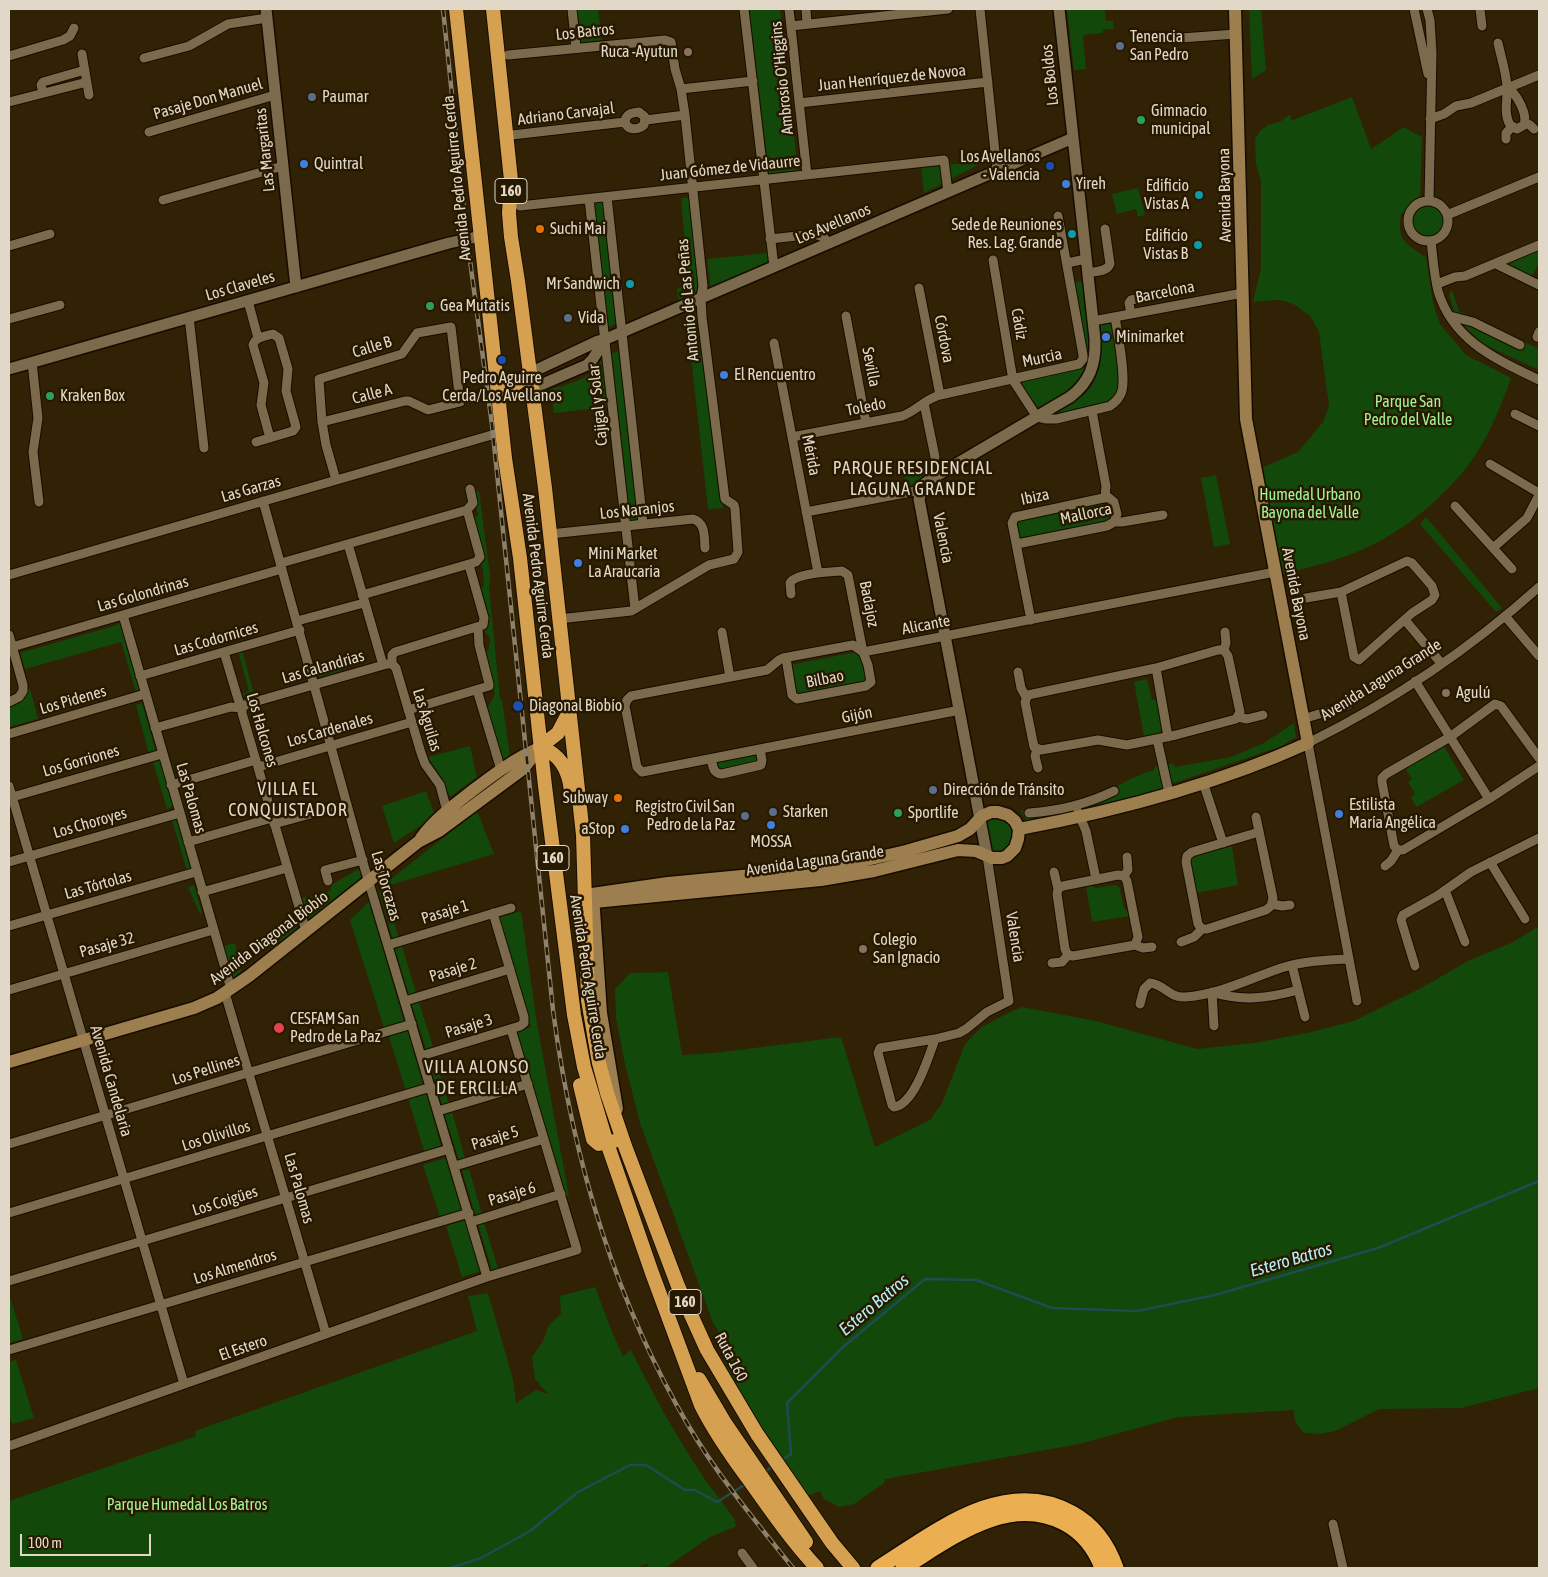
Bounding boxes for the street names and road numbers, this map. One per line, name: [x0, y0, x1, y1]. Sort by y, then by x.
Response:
street label: Los Batros: [555, 19, 615, 45]
street label: Ambrosio O'Higgins: [767, 20, 797, 136]
street label: Los Boldos: [1037, 43, 1063, 107]
street label: Juan Henríquez de Novoa: [817, 61, 967, 95]
street label: Pasaje Don Manuel: [151, 74, 265, 124]
street label: Avenida Pedro Aguirre Cerda: [439, 94, 475, 262]
street label: Adriano Carvajal: [517, 99, 615, 129]
street label: Las Margaritas: [251, 107, 279, 193]
street label: Avenida Bayona: [1215, 148, 1235, 242]
street label: Juan Gómez de Vidaurre: [659, 151, 801, 185]
road number: 160: [495, 178, 527, 204]
street label: Los Avellanos: [792, 200, 874, 248]
street label: Antonio de Las Peñas: [673, 238, 703, 362]
street label: Los Claveles: [203, 267, 277, 305]
street label: Barcelona: [1134, 277, 1196, 307]
street label: Cádiz: [1007, 307, 1031, 341]
street label: Córdova: [930, 313, 958, 365]
street label: Calle B: [350, 332, 394, 362]
street label: Murcia: [1020, 344, 1064, 372]
street label: Sevilla: [858, 346, 884, 388]
street label: Cajigal y Solar: [584, 363, 612, 447]
street label: Calle A: [350, 380, 394, 408]
street label: Toledo: [845, 394, 887, 420]
street label: Mérida: [798, 433, 824, 477]
street label: Las Garzas: [219, 471, 283, 507]
street label: Ibiza: [1019, 485, 1051, 509]
street label: Avenida Pedro Aguirre Cerda: [518, 492, 558, 660]
street label: Los Naranjos: [599, 497, 675, 523]
street label: Mallorca: [1059, 499, 1113, 529]
street label: Valencia: [929, 511, 957, 565]
street label: Avenida Bayona: [1278, 546, 1314, 642]
street label: Las Golondrinas: [95, 572, 191, 616]
street label: Badajoz: [855, 579, 883, 629]
street label: Alicante: [900, 611, 952, 639]
street label: Las Codornices: [172, 618, 260, 660]
street label: Avenida Laguna Grande: [1317, 635, 1445, 725]
street label: Las Calandrias: [280, 646, 366, 688]
street label: Bilbao: [804, 666, 846, 692]
street label: Los Pidenes: [38, 681, 108, 719]
street label: Las Águilas: [408, 686, 446, 754]
street label: Los Halcones: [242, 691, 282, 769]
street label: Gijón: [840, 703, 874, 727]
street label: Los Cardenales: [285, 709, 375, 751]
street label: Los Gorriones: [40, 741, 122, 781]
street label: Las Palomas: [172, 760, 210, 836]
street label: Los Choroyes: [51, 803, 129, 843]
street label: Avenida Laguna Grande: [745, 842, 885, 880]
road number: 160: [537, 846, 569, 870]
street label: Las Torcazas: [367, 849, 405, 923]
street label: Las Tórtolas: [62, 866, 134, 904]
street label: Avenida Diagonal Biobío: [206, 887, 332, 989]
street label: Avenida Pedro Aguirre Cerda: [566, 893, 610, 1061]
street label: Pasaje 1: [419, 896, 471, 928]
street label: Valencia: [1002, 910, 1028, 964]
street label: Pasaje 32: [77, 928, 137, 962]
street label: Pasaje 2: [427, 954, 479, 986]
street label: Pasaje 3: [443, 1010, 495, 1042]
street label: Avenida Candelaria: [86, 1023, 136, 1139]
street label: Los Pellines: [170, 1051, 242, 1089]
street label: Los Olivillos: [179, 1117, 253, 1155]
street label: Pasaje 5: [469, 1122, 521, 1154]
street label: Las Palomas: [280, 1150, 318, 1226]
street label: Pasaje 6: [486, 1178, 538, 1210]
street label: Los Coigües: [190, 1182, 260, 1220]
street label: Los Almendros: [191, 1245, 279, 1289]
road number: 160: [669, 1290, 701, 1314]
street label: Ruta 160: [710, 1329, 752, 1385]
street label: El Estero: [216, 1331, 270, 1365]

